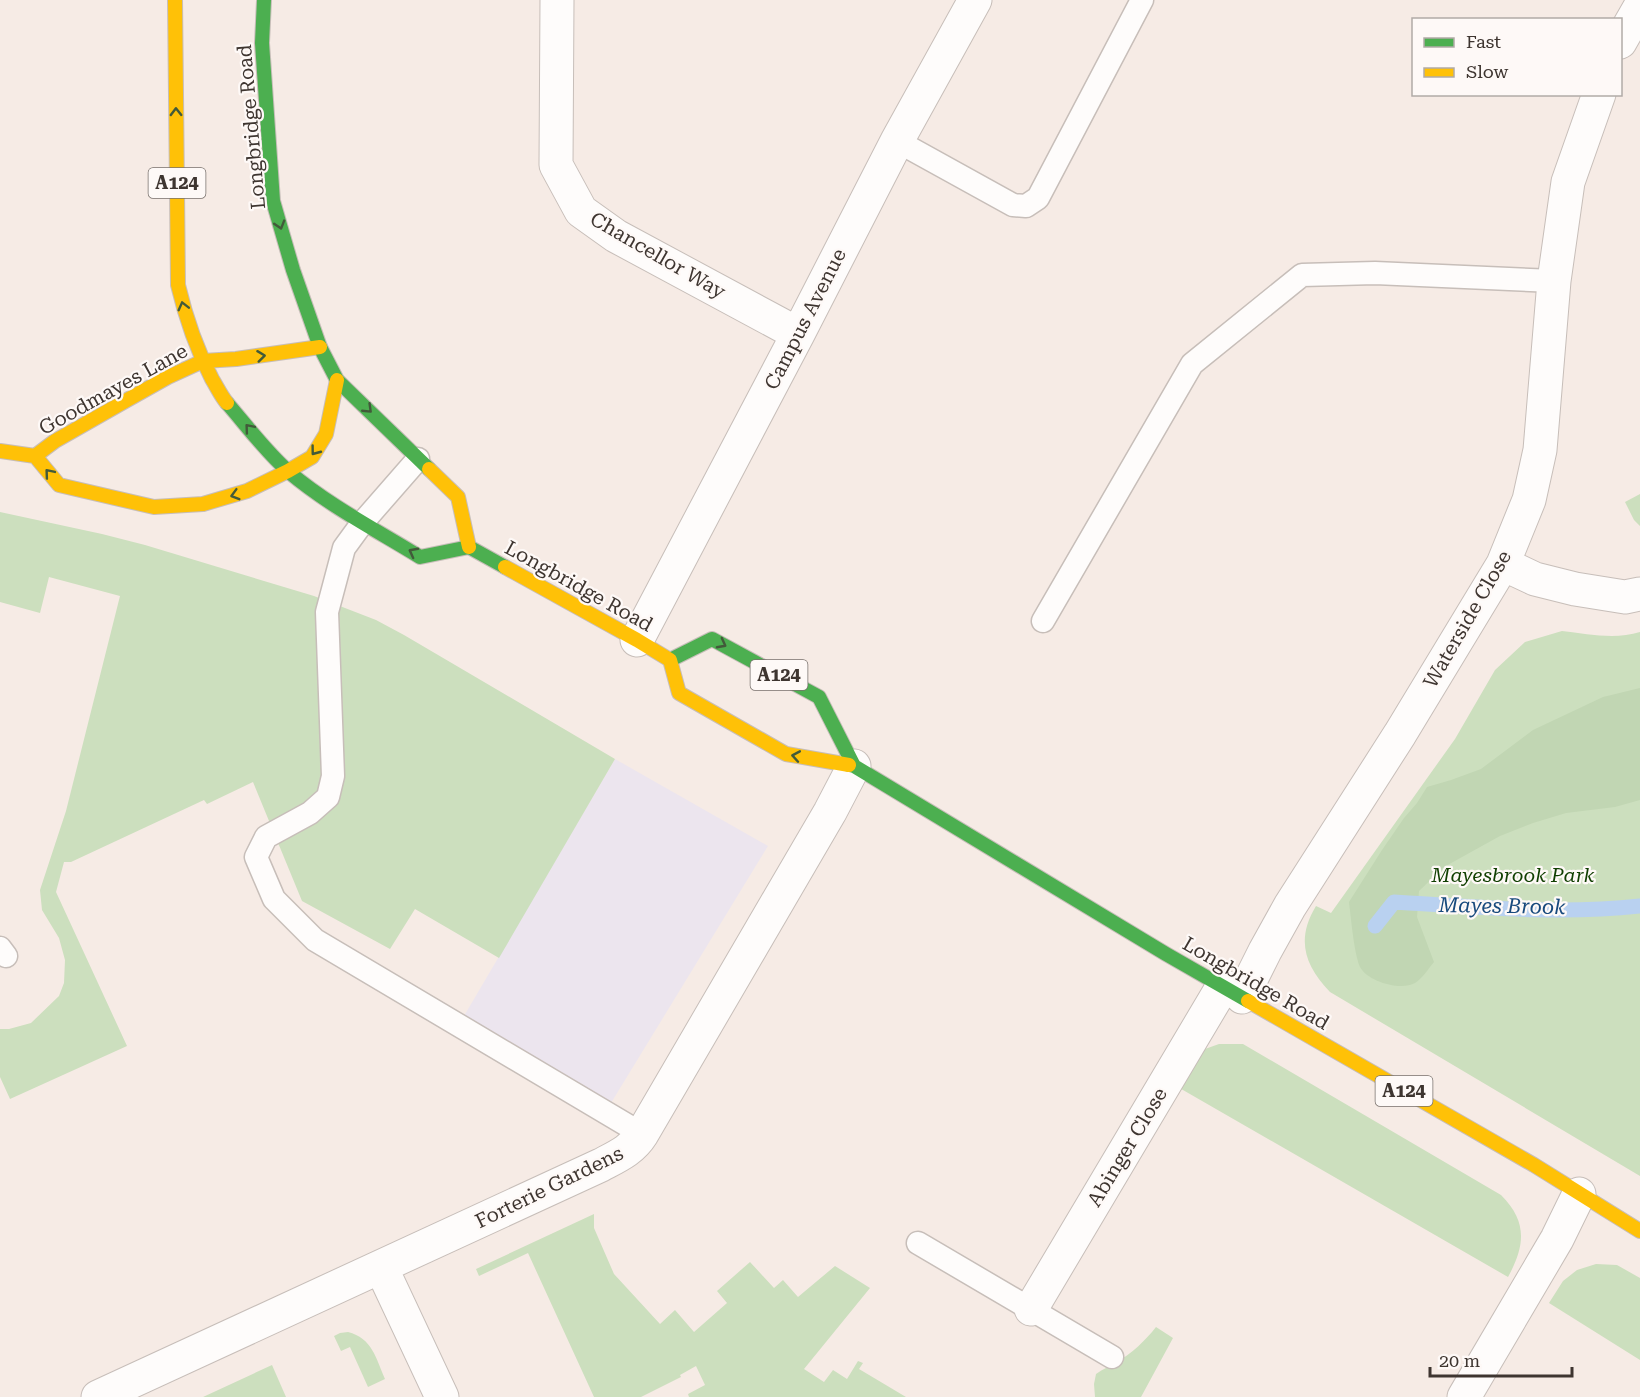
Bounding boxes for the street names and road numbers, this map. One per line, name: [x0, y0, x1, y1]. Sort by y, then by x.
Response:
street label: Longbridge Road: [232, 43, 270, 210]
road number: A124: [148, 168, 206, 198]
street label: Chancellor Way: [586, 206, 730, 304]
street label: Campus Avenue: [759, 244, 851, 394]
street label: Goodmayes Lane: [35, 338, 192, 440]
street label: Longbridge Road: [501, 535, 657, 637]
street label: Waterside Close: [1418, 546, 1516, 692]
road number: A124: [750, 660, 808, 690]
street label: Longbridge Road: [1178, 931, 1334, 1035]
road number: A124: [1376, 1076, 1432, 1106]
street label: Abinger Close: [1082, 1083, 1172, 1211]
street label: Forterie Gardens: [471, 1141, 627, 1233]

